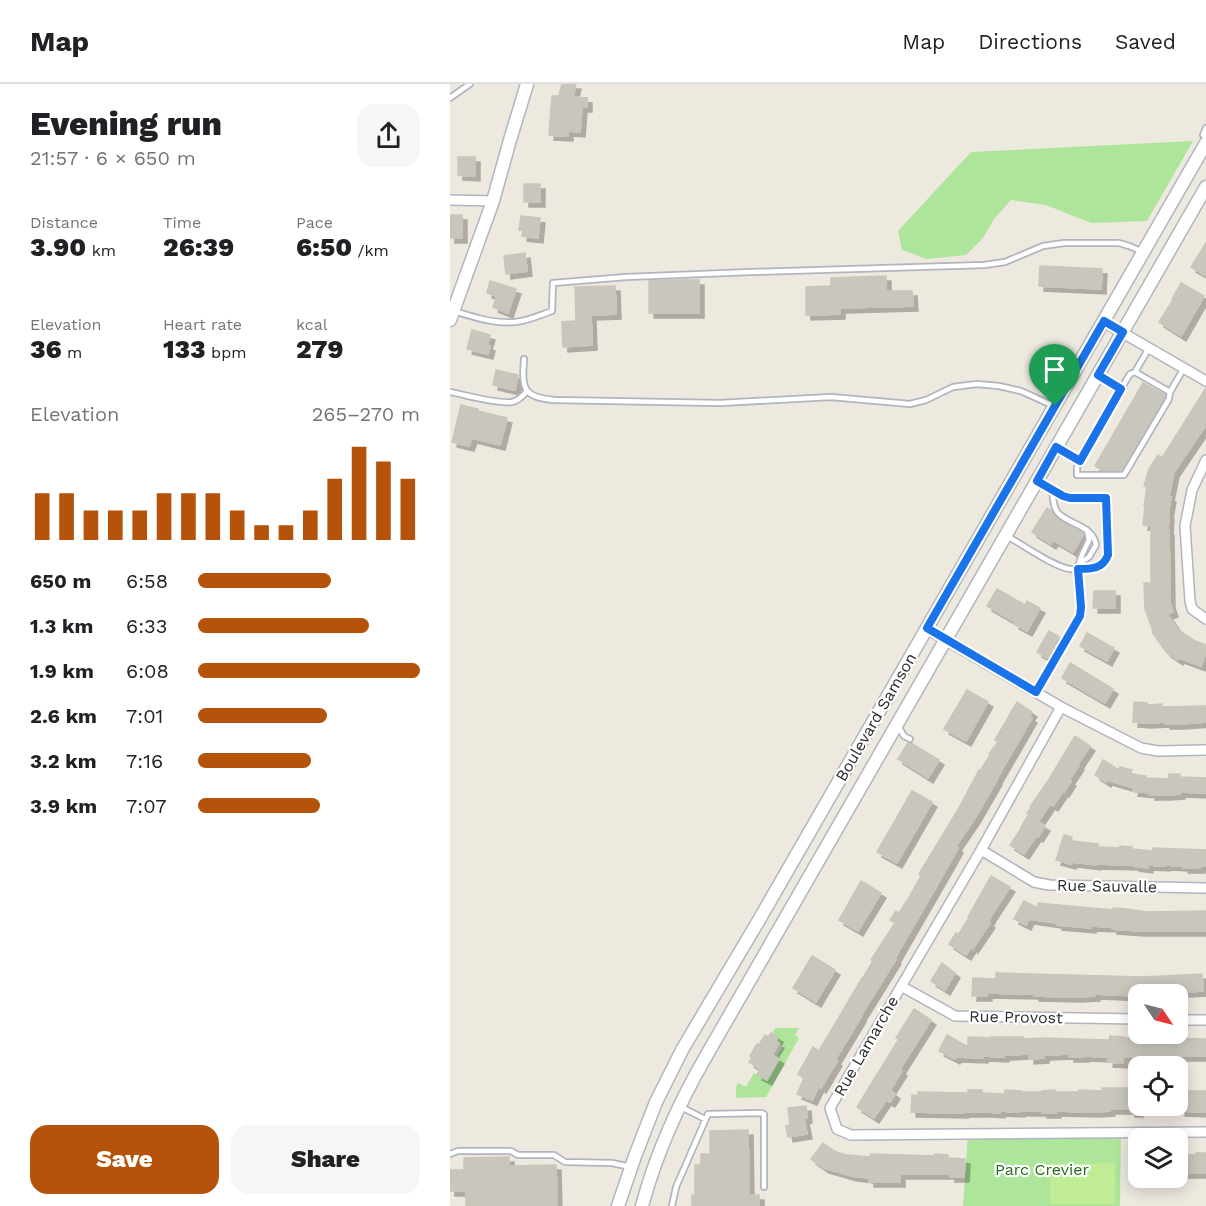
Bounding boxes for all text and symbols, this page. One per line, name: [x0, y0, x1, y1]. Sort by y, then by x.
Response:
text: Map: [30, 25, 89, 58]
text: Map: [902, 29, 945, 54]
text: Directions: [978, 29, 1082, 54]
text: Saved: [1115, 29, 1176, 54]
text: Evening run: [30, 104, 222, 143]
button: share: [357, 104, 420, 167]
text: 21:57 · 6 × 650 m: [30, 146, 196, 170]
text: Distance: [30, 213, 98, 232]
text: Time: [163, 213, 201, 232]
text: Pace: [296, 213, 333, 232]
text: 3.90: [30, 232, 86, 262]
text: 26:39: [163, 232, 234, 262]
text: 6:50: [296, 232, 352, 262]
text: km: [86, 241, 116, 260]
text: /km: [352, 241, 389, 260]
text: Elevation: [30, 315, 101, 334]
text: Heart rate: [163, 315, 242, 334]
text: kcal: [296, 315, 328, 334]
text: 36: [30, 334, 62, 364]
text: 133: [163, 334, 206, 364]
text: 279: [296, 334, 343, 364]
text: m: [62, 343, 82, 362]
text: bpm: [206, 343, 246, 362]
pin: [1029, 344, 1080, 406]
icon: arrive: [1038, 353, 1071, 386]
text: Elevation: [30, 402, 119, 426]
text: 265–270 m: [312, 402, 420, 426]
text: 650 m: [30, 569, 91, 593]
text: 6:58: [126, 569, 168, 593]
text: 1.3 km: [30, 614, 93, 638]
text: 6:33: [126, 614, 167, 638]
street label: Boulevard Samson: [831, 649, 921, 785]
text: 1.9 km: [30, 659, 94, 683]
text: 6:08: [126, 659, 169, 683]
text: 2.6 km: [30, 704, 97, 728]
text: 7:01: [126, 704, 163, 728]
text: 3.2 km: [30, 749, 97, 773]
text: 7:16: [126, 749, 163, 773]
text: 3.9 km: [30, 794, 97, 818]
text: 7:07: [126, 794, 166, 818]
street label: Rue Sauvalle: [1057, 876, 1157, 896]
north arrow: [1128, 984, 1188, 1044]
map controls: [1128, 984, 1188, 1188]
street label: Rue Lamarche: [830, 993, 902, 1099]
street label: Rue Provost: [969, 1007, 1063, 1027]
button: locate: [1128, 1056, 1188, 1116]
button: Save: [30, 1125, 219, 1194]
button: Share: [231, 1125, 420, 1194]
button: layers: [1128, 1128, 1188, 1188]
park label: Parc Crevier: [995, 1160, 1090, 1179]

